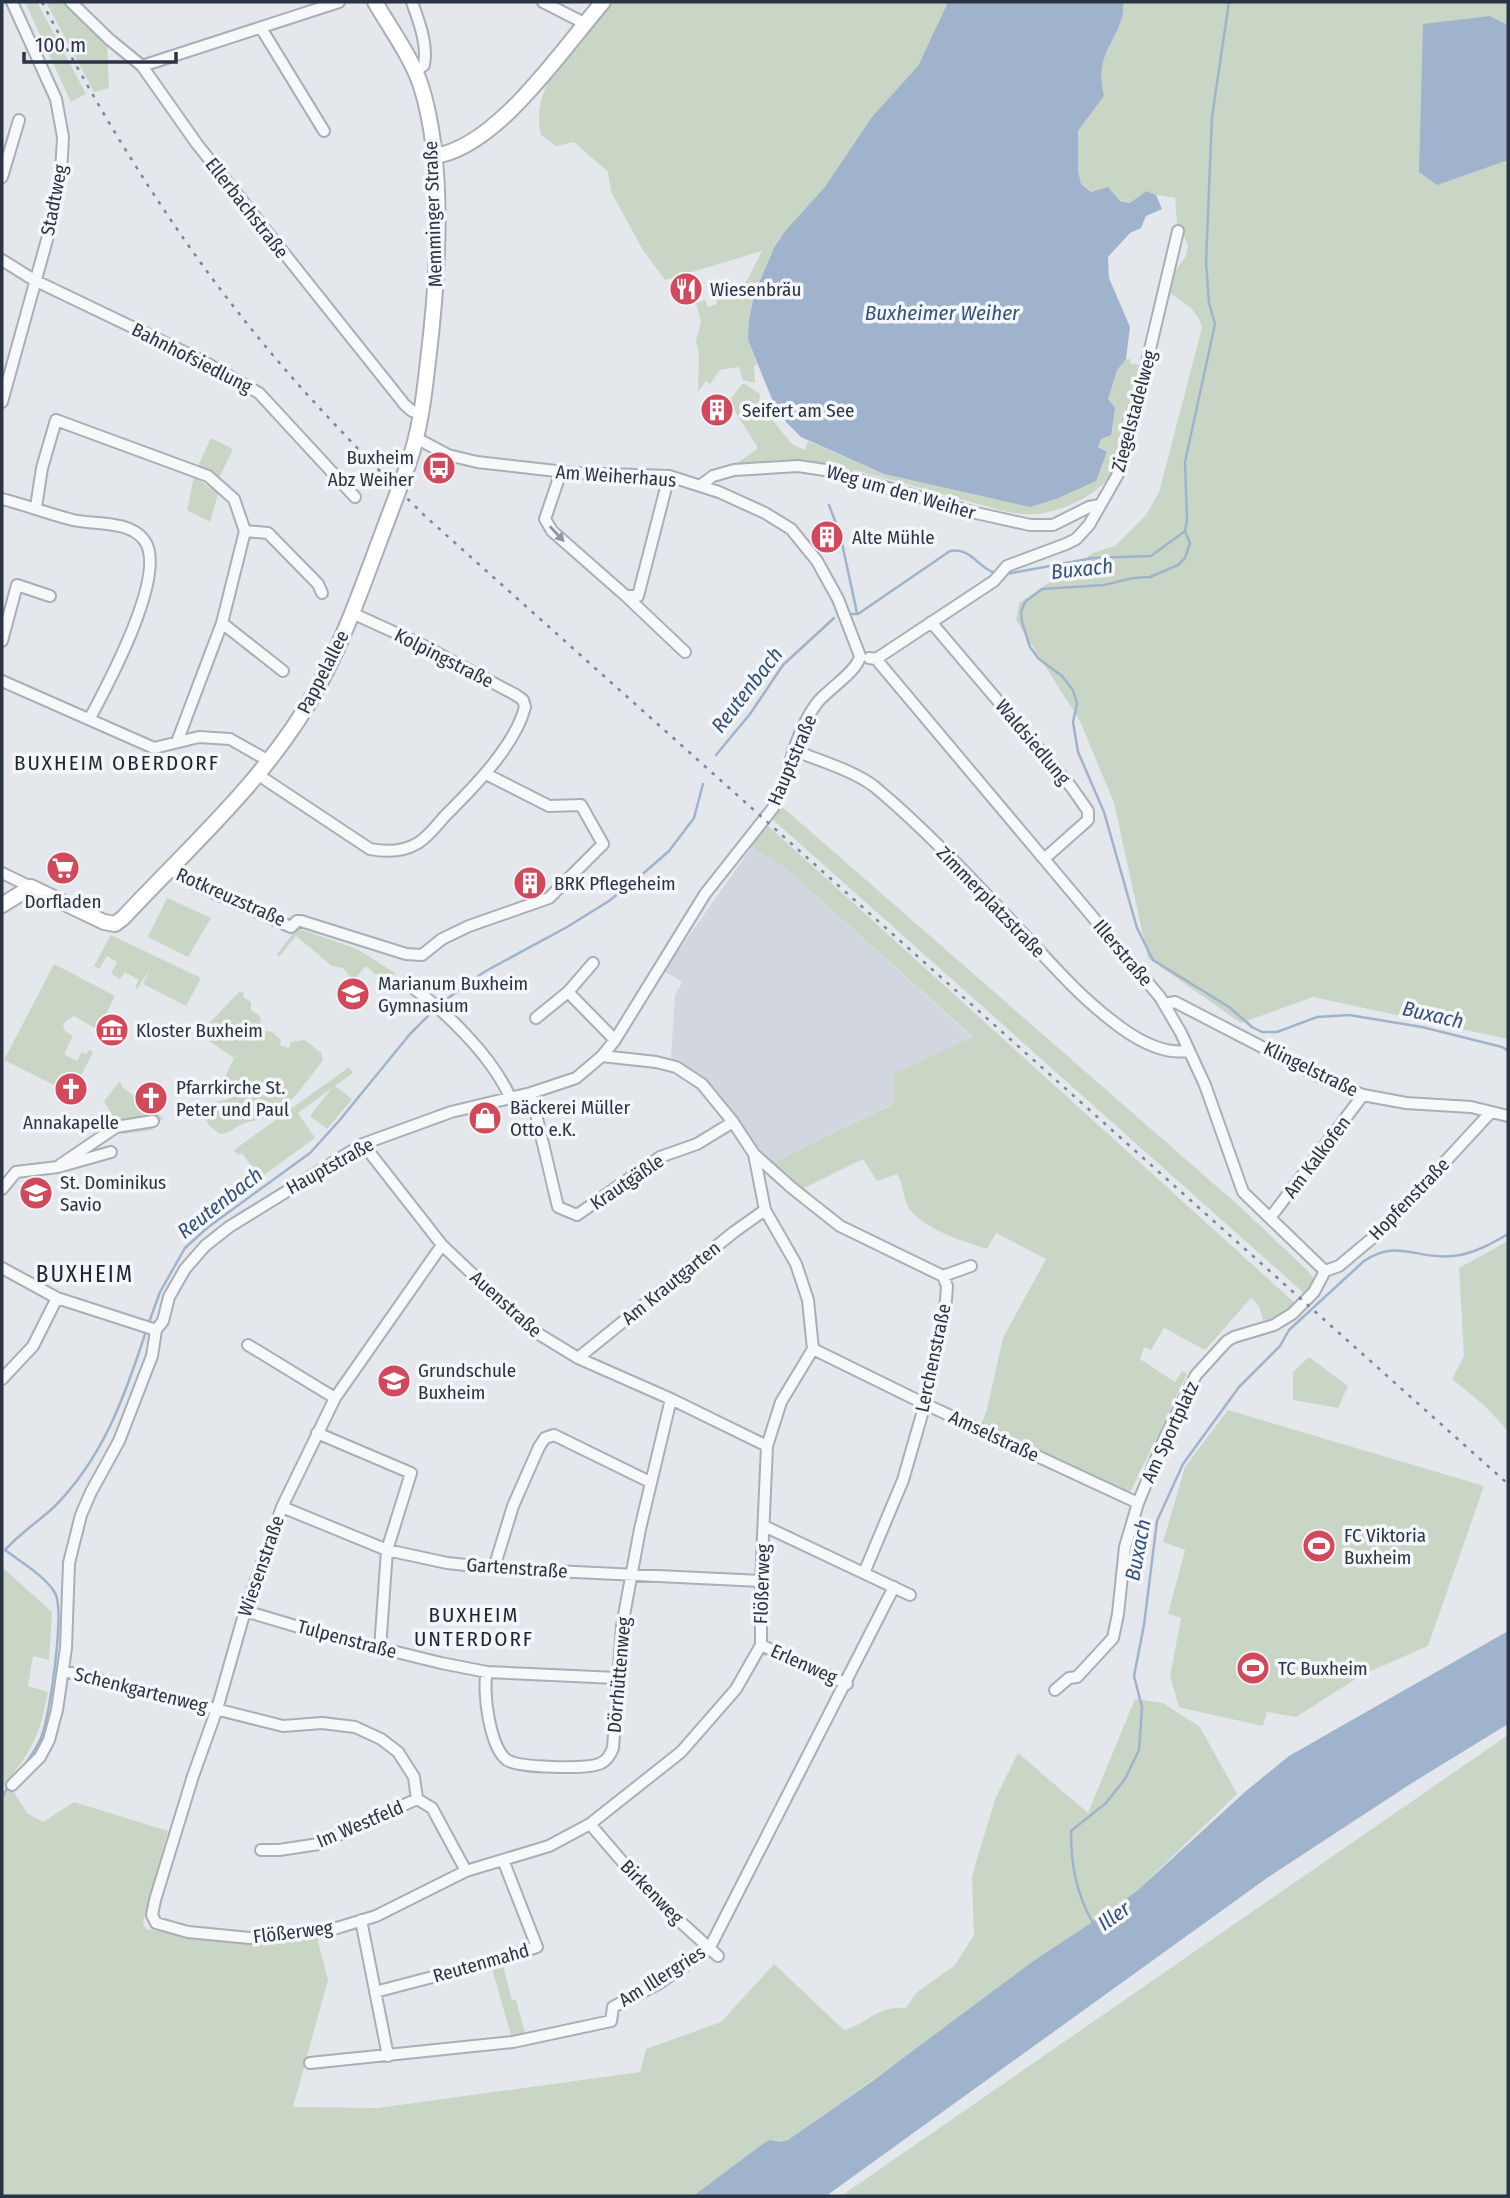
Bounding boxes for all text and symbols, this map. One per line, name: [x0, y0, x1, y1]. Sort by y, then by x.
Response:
scale bar: [24, 21, 177, 65]
text: 100 m: [35, 32, 86, 58]
street label: Memminger Straße: [419, 140, 447, 288]
street label: Ellerbachstraße: [201, 153, 293, 263]
street label: Stadtweg: [36, 162, 72, 238]
restaurant icon: Wiesenbräu: [667, 270, 705, 308]
place label: Wiesenbräu: [710, 278, 801, 301]
water label: Buxheimer Weiher: [865, 300, 1020, 326]
street label: Bahnhofsiedlung: [128, 318, 256, 398]
street label: Ziegelstadelweg: [1107, 348, 1161, 474]
building icon: Seifert am See: [698, 391, 736, 429]
place label: Seifert am See: [742, 399, 855, 422]
place label: Buxheim Abz Weiher: [328, 446, 414, 491]
bus stop icon: Buxheim Abz Weiher: [420, 449, 458, 487]
street label: Am Weiherhaus: [555, 460, 677, 492]
street label: Weg um den Weiher: [824, 460, 979, 524]
building icon: Alte Mühle: [808, 518, 846, 556]
one-way arrow: [549, 525, 565, 543]
place label: Alte Mühle: [852, 526, 935, 549]
water label: Buxach: [1050, 553, 1114, 585]
street label: Kolpingstraße: [391, 623, 497, 693]
street label: Pappelallee: [292, 626, 354, 718]
water label: Reutenbach: [706, 642, 788, 738]
street label: Waldsiedlung: [991, 695, 1075, 789]
street label: Hauptstraße: [763, 711, 821, 809]
district label: BUXHEIM OBERDORF: [14, 750, 220, 776]
street label: Zimmerplatzstraße: [932, 841, 1050, 963]
supermarket icon: Dorfladen: [44, 849, 82, 887]
street label: Rotkreuzstraße: [173, 863, 289, 931]
building icon: BRK Pflegeheim: [511, 864, 549, 902]
place label: BRK Pflegeheim: [554, 872, 676, 895]
place label: Dorfladen: [25, 890, 101, 913]
street label: Illerstraße: [1089, 915, 1157, 991]
place label: Marianum Buxheim Gymnasium: [378, 972, 528, 1017]
school or university icon: Marianum Buxheim Gymnasium: [334, 975, 372, 1013]
water label: Buxach: [1400, 995, 1466, 1035]
museum icon: Kloster Buxheim: [93, 1011, 131, 1049]
place label: Kloster Buxheim: [136, 1019, 263, 1042]
street label: Klingelstraße: [1260, 1036, 1362, 1102]
church icon: Annakapelle: [52, 1070, 90, 1108]
place label: Pfarrkirche St. Peter und Paul: [176, 1076, 289, 1121]
church icon: Pfarrkirche St. Peter und Paul: [132, 1079, 170, 1117]
place label: Bäckerei Müller Otto e.K.: [510, 1096, 630, 1141]
shop icon: Bäckerei Müller Otto e.K.: [466, 1099, 504, 1137]
place label: Annakapelle: [23, 1111, 119, 1134]
street label: Am Kalkofen: [1279, 1111, 1355, 1203]
street label: Hauptstraße: [282, 1133, 378, 1199]
street label: Krautgäßle: [586, 1149, 668, 1215]
street label: Hopfenstraße: [1364, 1153, 1454, 1245]
water label: Reutenbach: [172, 1162, 268, 1244]
place label: St. Dominikus Savio: [60, 1171, 166, 1216]
school or university icon: St. Dominikus Savio: [17, 1174, 55, 1212]
street label: Am Krautgarten: [617, 1236, 725, 1330]
district label: BUXHEIM: [36, 1260, 134, 1288]
street label: Auenstraße: [465, 1266, 547, 1342]
street label: Lerchenstraße: [910, 1302, 956, 1414]
place label: Grundschule Buxheim: [418, 1359, 516, 1404]
school or university icon: Grundschule Buxheim: [375, 1362, 413, 1400]
street label: Am Sportplatz: [1136, 1377, 1204, 1486]
street label: Amselstraße: [945, 1405, 1043, 1467]
street label: Wiesenstraße: [233, 1513, 289, 1619]
water label: Buxach: [1119, 1517, 1157, 1583]
place label: FC Viktoria Buxheim: [1344, 1524, 1426, 1569]
sports icon: FC Viktoria Buxheim: [1300, 1527, 1338, 1565]
street label: Flößerweg: [749, 1544, 775, 1624]
street label: Gartenstraße: [466, 1553, 568, 1583]
district label: BUXHEIM UNTERDORF: [414, 1602, 534, 1652]
street label: Tulpenstraße: [295, 1615, 399, 1663]
street label: Dörrhüttenweg: [602, 1616, 636, 1734]
street label: Erlenweg: [767, 1639, 841, 1689]
sports icon: TC Buxheim: [1234, 1649, 1272, 1687]
place label: TC Buxheim: [1278, 1657, 1368, 1680]
street label: Schenkgartenweg: [72, 1662, 210, 1718]
street label: Im Westfeld: [313, 1795, 407, 1853]
street label: Birkenweg: [616, 1855, 688, 1929]
water label: Iller: [1093, 1895, 1136, 1936]
street label: Flößerweg: [252, 1916, 334, 1948]
street label: Reutenmahd: [430, 1938, 532, 1988]
street label: Am Illergries: [615, 1940, 709, 2012]

